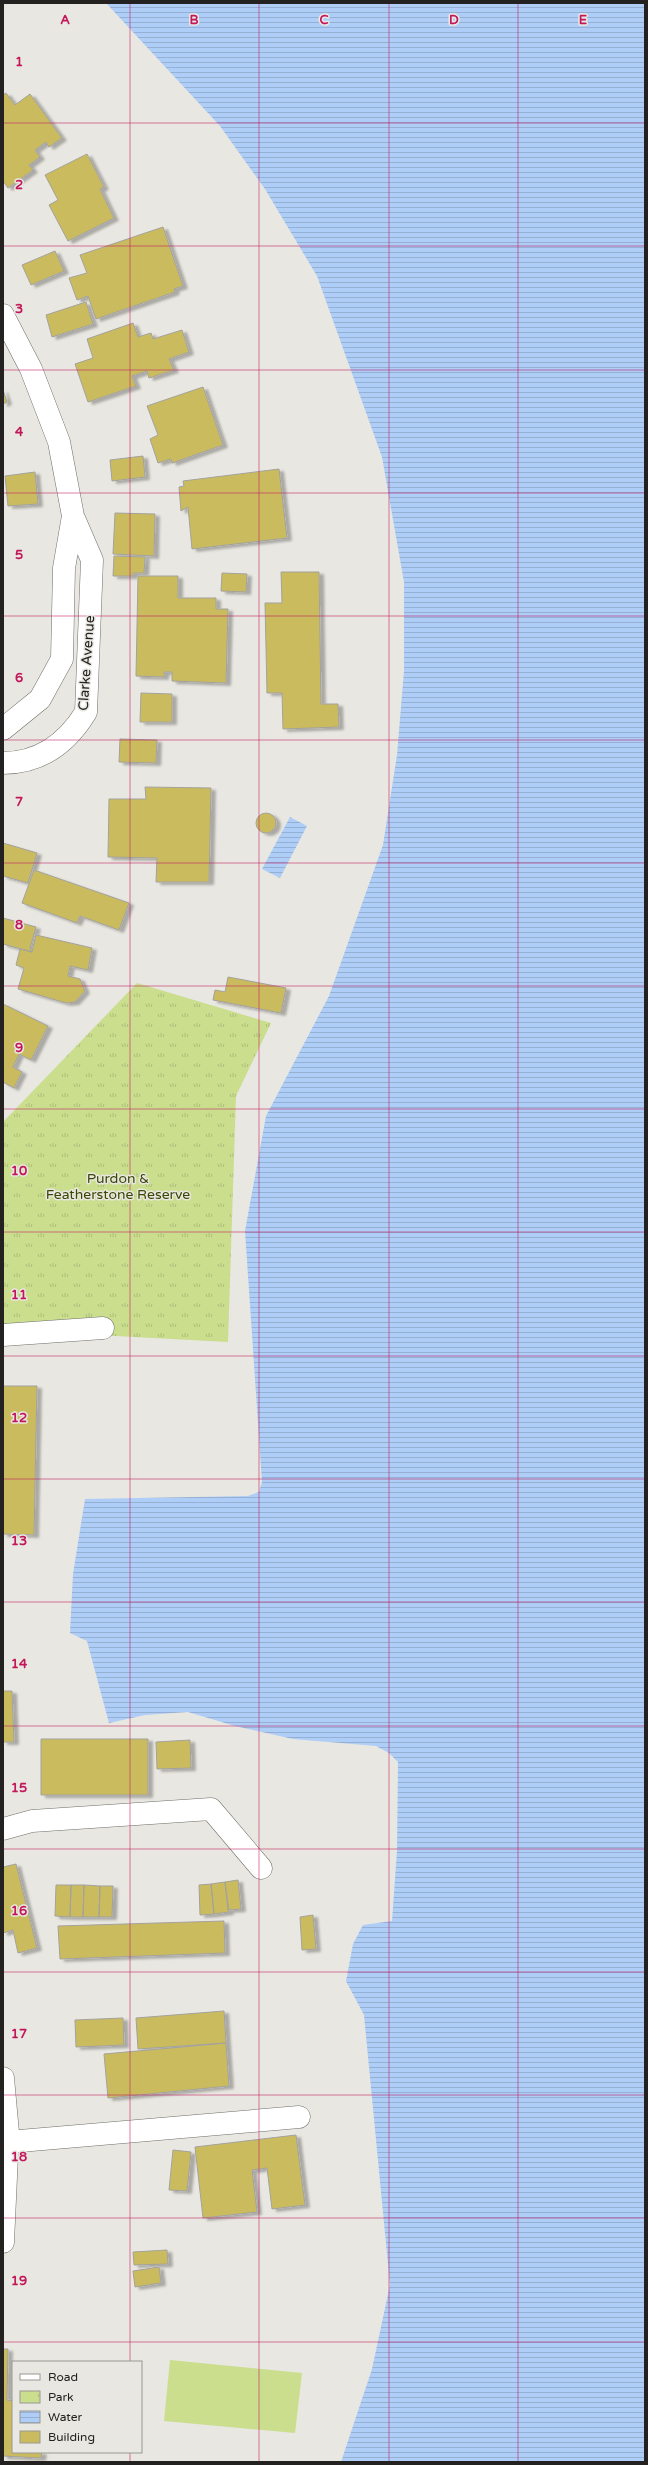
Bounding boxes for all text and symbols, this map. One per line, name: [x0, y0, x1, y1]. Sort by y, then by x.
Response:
text: A: [60, 12, 70, 28]
text: B: [189, 12, 199, 28]
text: C: [319, 12, 329, 28]
text: D: [449, 12, 459, 28]
text: E: [579, 12, 587, 28]
text: 1: [15, 54, 23, 70]
text: 2: [15, 177, 23, 193]
text: 3: [15, 301, 23, 317]
text: 4: [15, 424, 24, 440]
text: 5: [15, 547, 23, 563]
street label: Clarke Avenue: [75, 615, 98, 711]
text: 6: [15, 670, 23, 686]
text: 7: [15, 794, 23, 810]
text: 8: [15, 917, 23, 933]
text: 9: [15, 1040, 23, 1056]
text: 10: [11, 1163, 27, 1179]
park label: Purdon & Featherstone Reserve: [46, 1170, 190, 1203]
text: 11: [11, 1287, 27, 1303]
text: 12: [11, 1410, 27, 1426]
text: 13: [11, 1533, 27, 1549]
text: 14: [11, 1656, 28, 1672]
text: 15: [11, 1780, 27, 1796]
text: 16: [11, 1903, 27, 1919]
text: 17: [11, 2026, 27, 2042]
text: 18: [11, 2149, 27, 2165]
text: 19: [11, 2273, 27, 2289]
legend: [12, 2361, 142, 2453]
text: Road: [48, 2370, 78, 2384]
text: Park: [48, 2390, 74, 2404]
text: Water: [48, 2410, 83, 2424]
text: Building: [48, 2430, 95, 2444]

